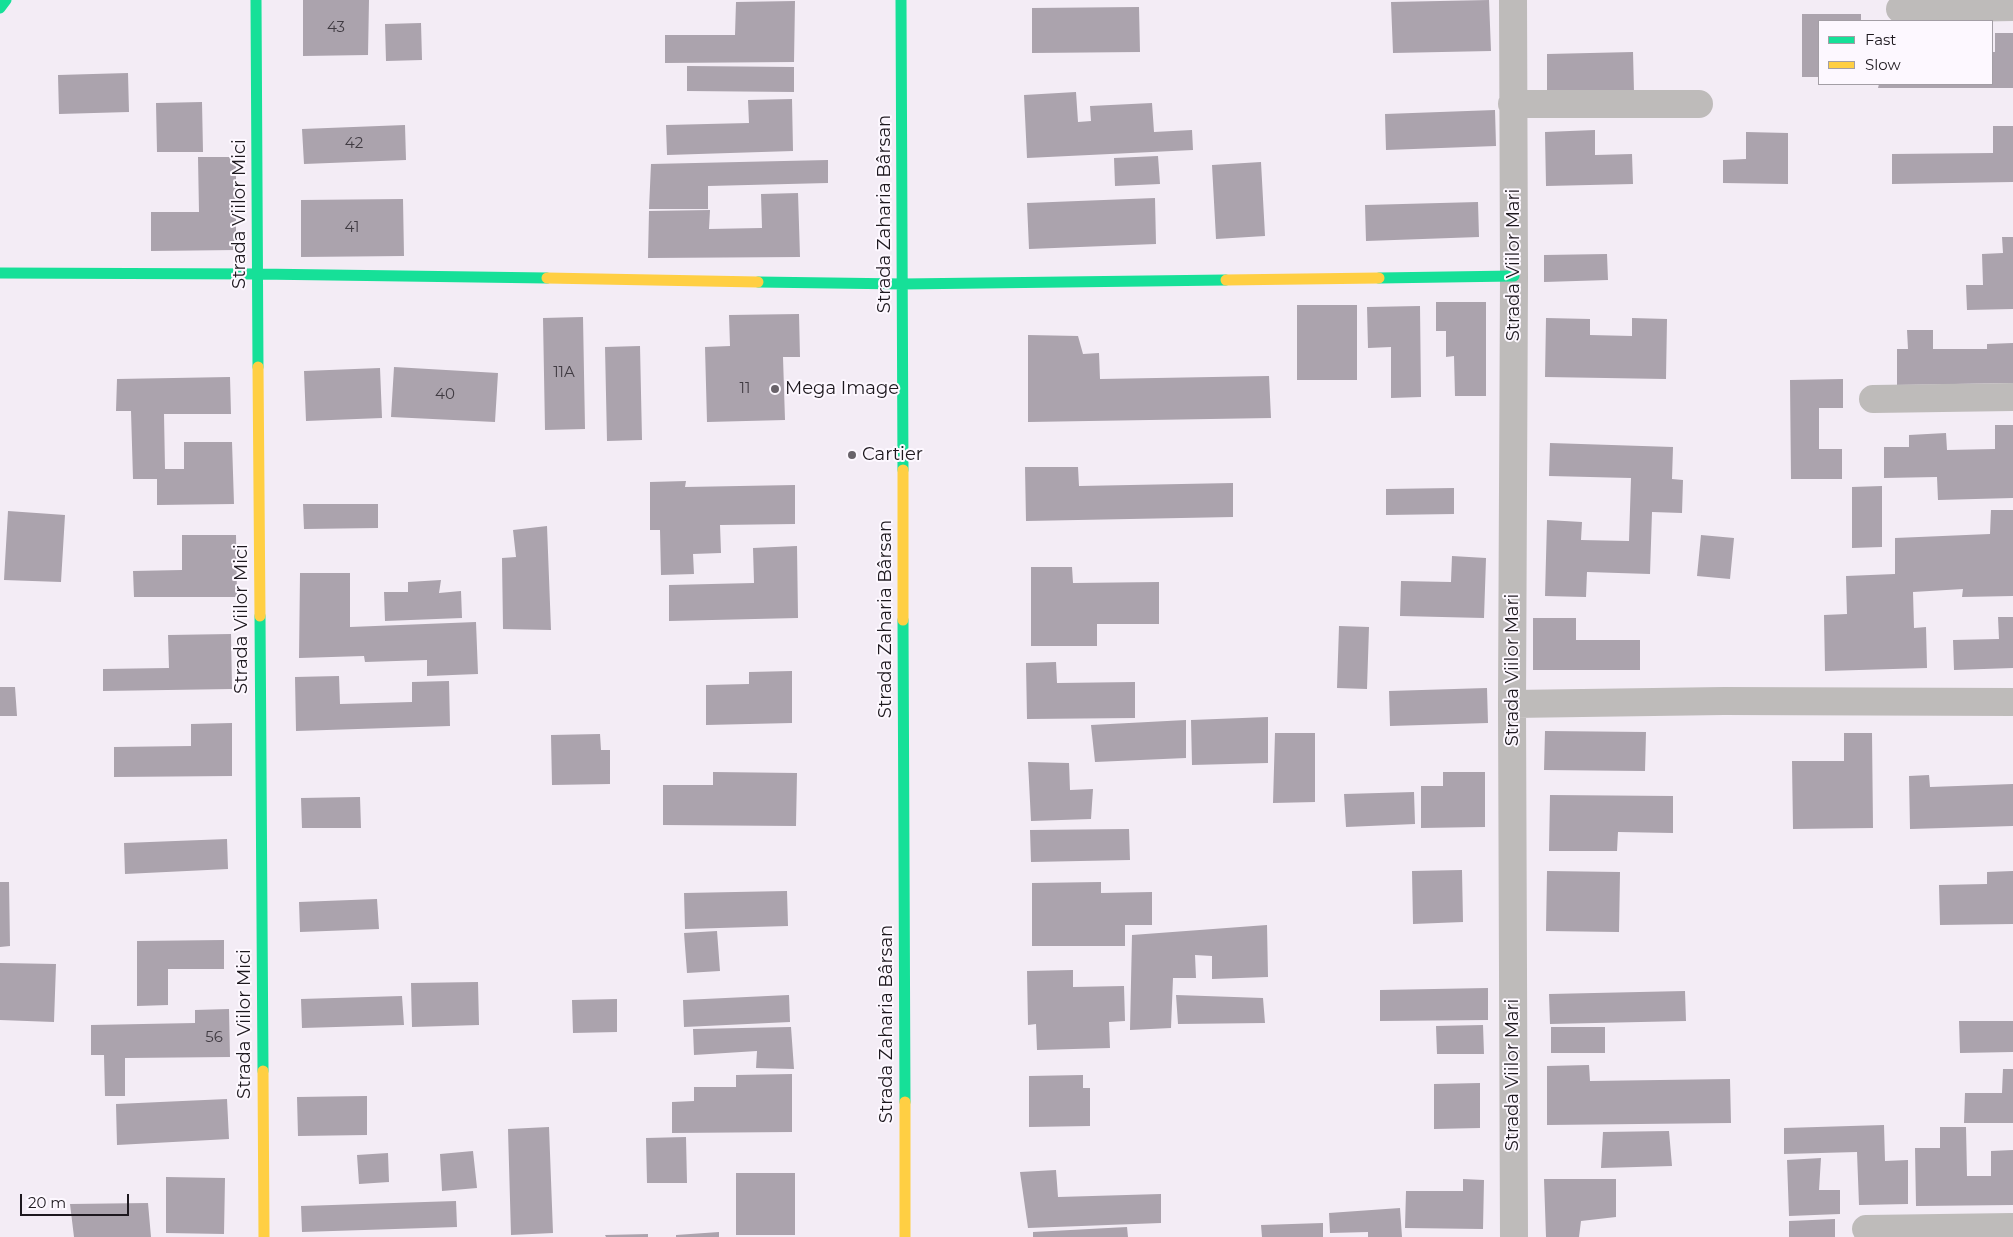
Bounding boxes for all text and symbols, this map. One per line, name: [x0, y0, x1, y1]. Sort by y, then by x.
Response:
house number: 43: [327, 19, 345, 37]
legend: [1818, 20, 1993, 85]
text: Fast: [1865, 30, 1896, 49]
text: Slow: [1865, 55, 1901, 74]
street label: Strada Zaharia Bârsan: [874, 115, 896, 313]
house number: 42: [345, 135, 363, 153]
street label: Strada Viilor Mici: [229, 139, 251, 289]
street label: Strada Viilor Mari: [1503, 189, 1525, 341]
house number: 41: [345, 219, 359, 237]
house number: 11A: [553, 364, 575, 382]
place label: Mega Image: [785, 378, 899, 400]
house number: 11: [740, 380, 750, 398]
marker: Mega Image: [769, 383, 781, 395]
house number: 40: [435, 386, 455, 404]
place label: Cartier: [862, 444, 923, 466]
marker: Cartier: [846, 449, 858, 461]
street label: Strada Zaharia Bârsan: [875, 520, 897, 718]
street label: Strada Viilor Mici: [231, 544, 253, 694]
street label: Strada Viilor Mari: [1502, 594, 1524, 746]
street label: Strada Zaharia Bârsan: [876, 925, 898, 1123]
street label: Strada Viilor Mici: [234, 949, 256, 1099]
street label: Strada Viilor Mari: [1502, 999, 1524, 1151]
house number: 56: [205, 1029, 223, 1047]
scale bar: [22, 1184, 131, 1216]
text: 20 m: [28, 1193, 66, 1212]

